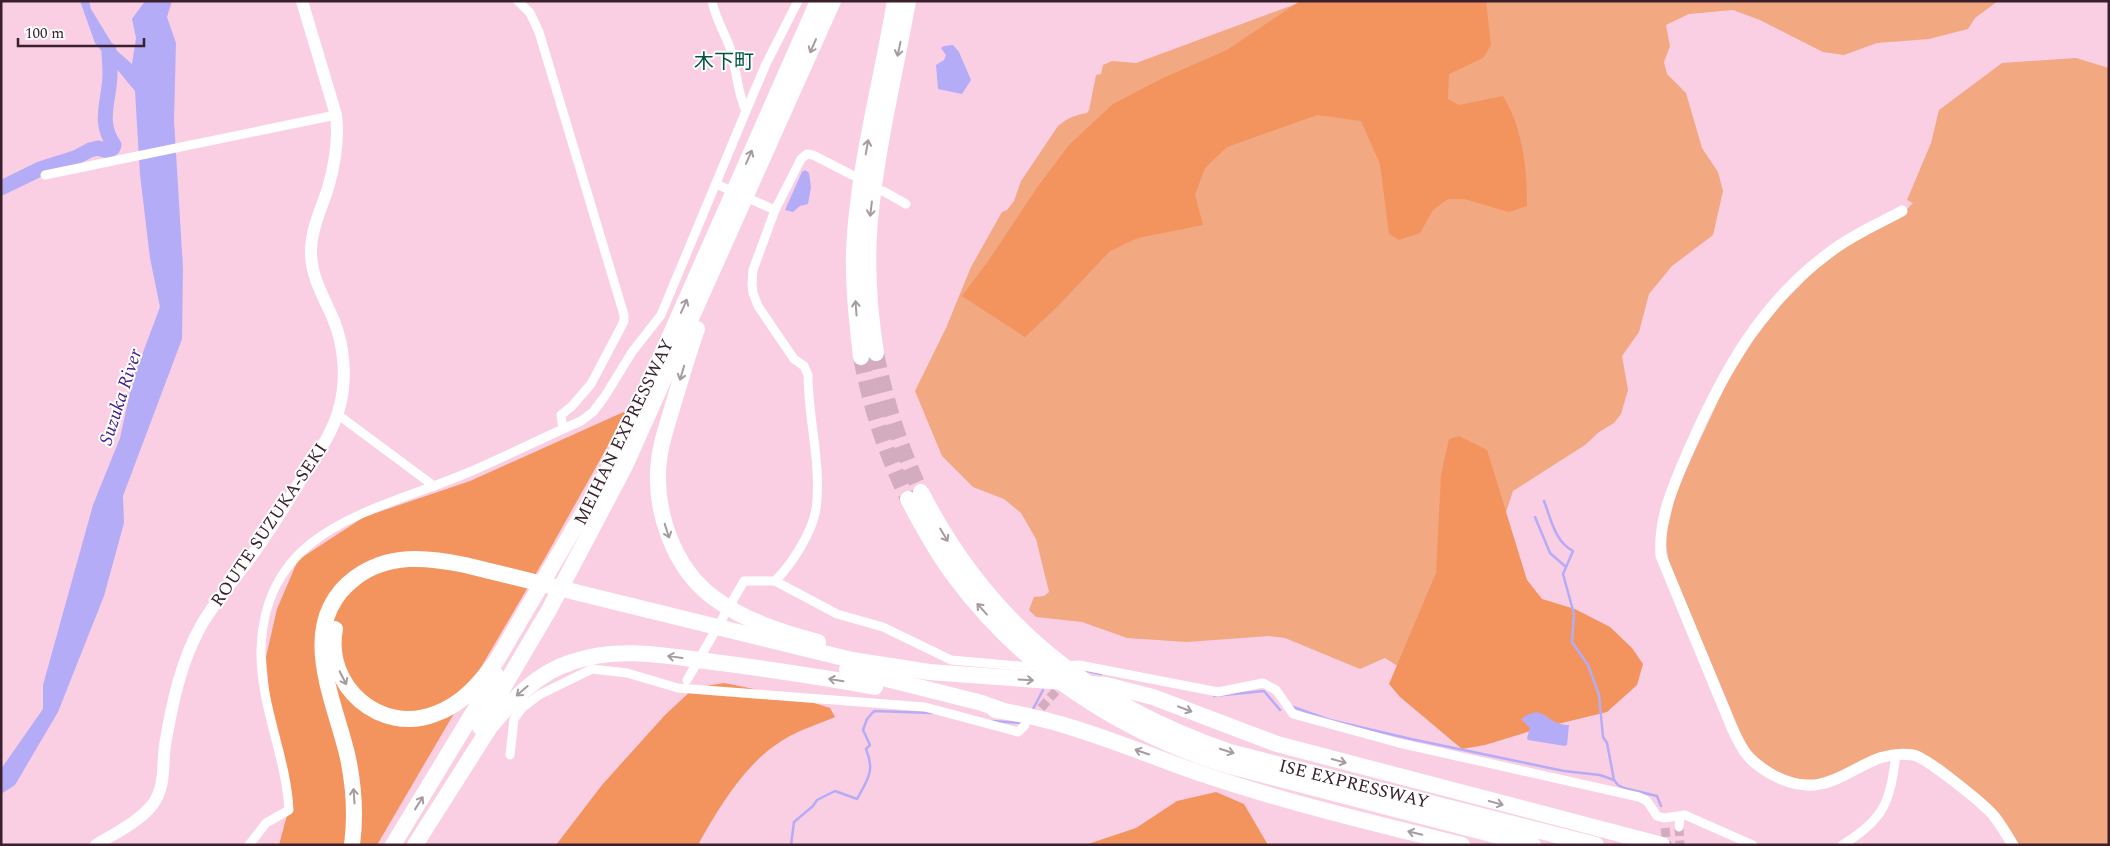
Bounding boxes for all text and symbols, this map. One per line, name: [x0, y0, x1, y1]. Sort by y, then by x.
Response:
scale bar: [18, 15, 144, 47]
text: 100 m: [25, 22, 64, 45]
one-way arrow: [807, 38, 817, 53]
one-way arrow: [894, 41, 903, 57]
district label: 木下町: [694, 47, 754, 77]
one-way arrow: [862, 139, 872, 155]
one-way arrow: [745, 150, 755, 165]
one-way arrow: [866, 201, 876, 217]
one-way arrow: [679, 299, 689, 314]
one-way arrow: [851, 300, 860, 316]
street label: MEIHAN EXPRESSWAY: [567, 334, 681, 530]
water label: Suzuka River: [92, 345, 150, 449]
one-way arrow: [677, 365, 687, 381]
street label: ROUTE SUZUKA-SEKI: [204, 438, 334, 612]
one-way arrow: [663, 523, 672, 538]
one-way arrow: [939, 527, 949, 541]
one-way arrow: [976, 603, 987, 616]
one-way arrow: [667, 651, 683, 661]
one-way arrow: [338, 671, 348, 686]
one-way arrow: [828, 674, 844, 684]
one-way arrow: [1018, 675, 1034, 684]
one-way arrow: [516, 686, 529, 697]
one-way arrow: [1177, 705, 1192, 714]
one-way arrow: [1219, 746, 1235, 756]
one-way arrow: [1134, 747, 1150, 757]
street label: ISE EXPRESSWAY: [1276, 752, 1432, 816]
one-way arrow: [1330, 757, 1346, 766]
one-way arrow: [349, 788, 358, 804]
one-way arrow: [414, 797, 424, 811]
one-way arrow: [1487, 798, 1503, 808]
one-way arrow: [1407, 828, 1423, 837]

